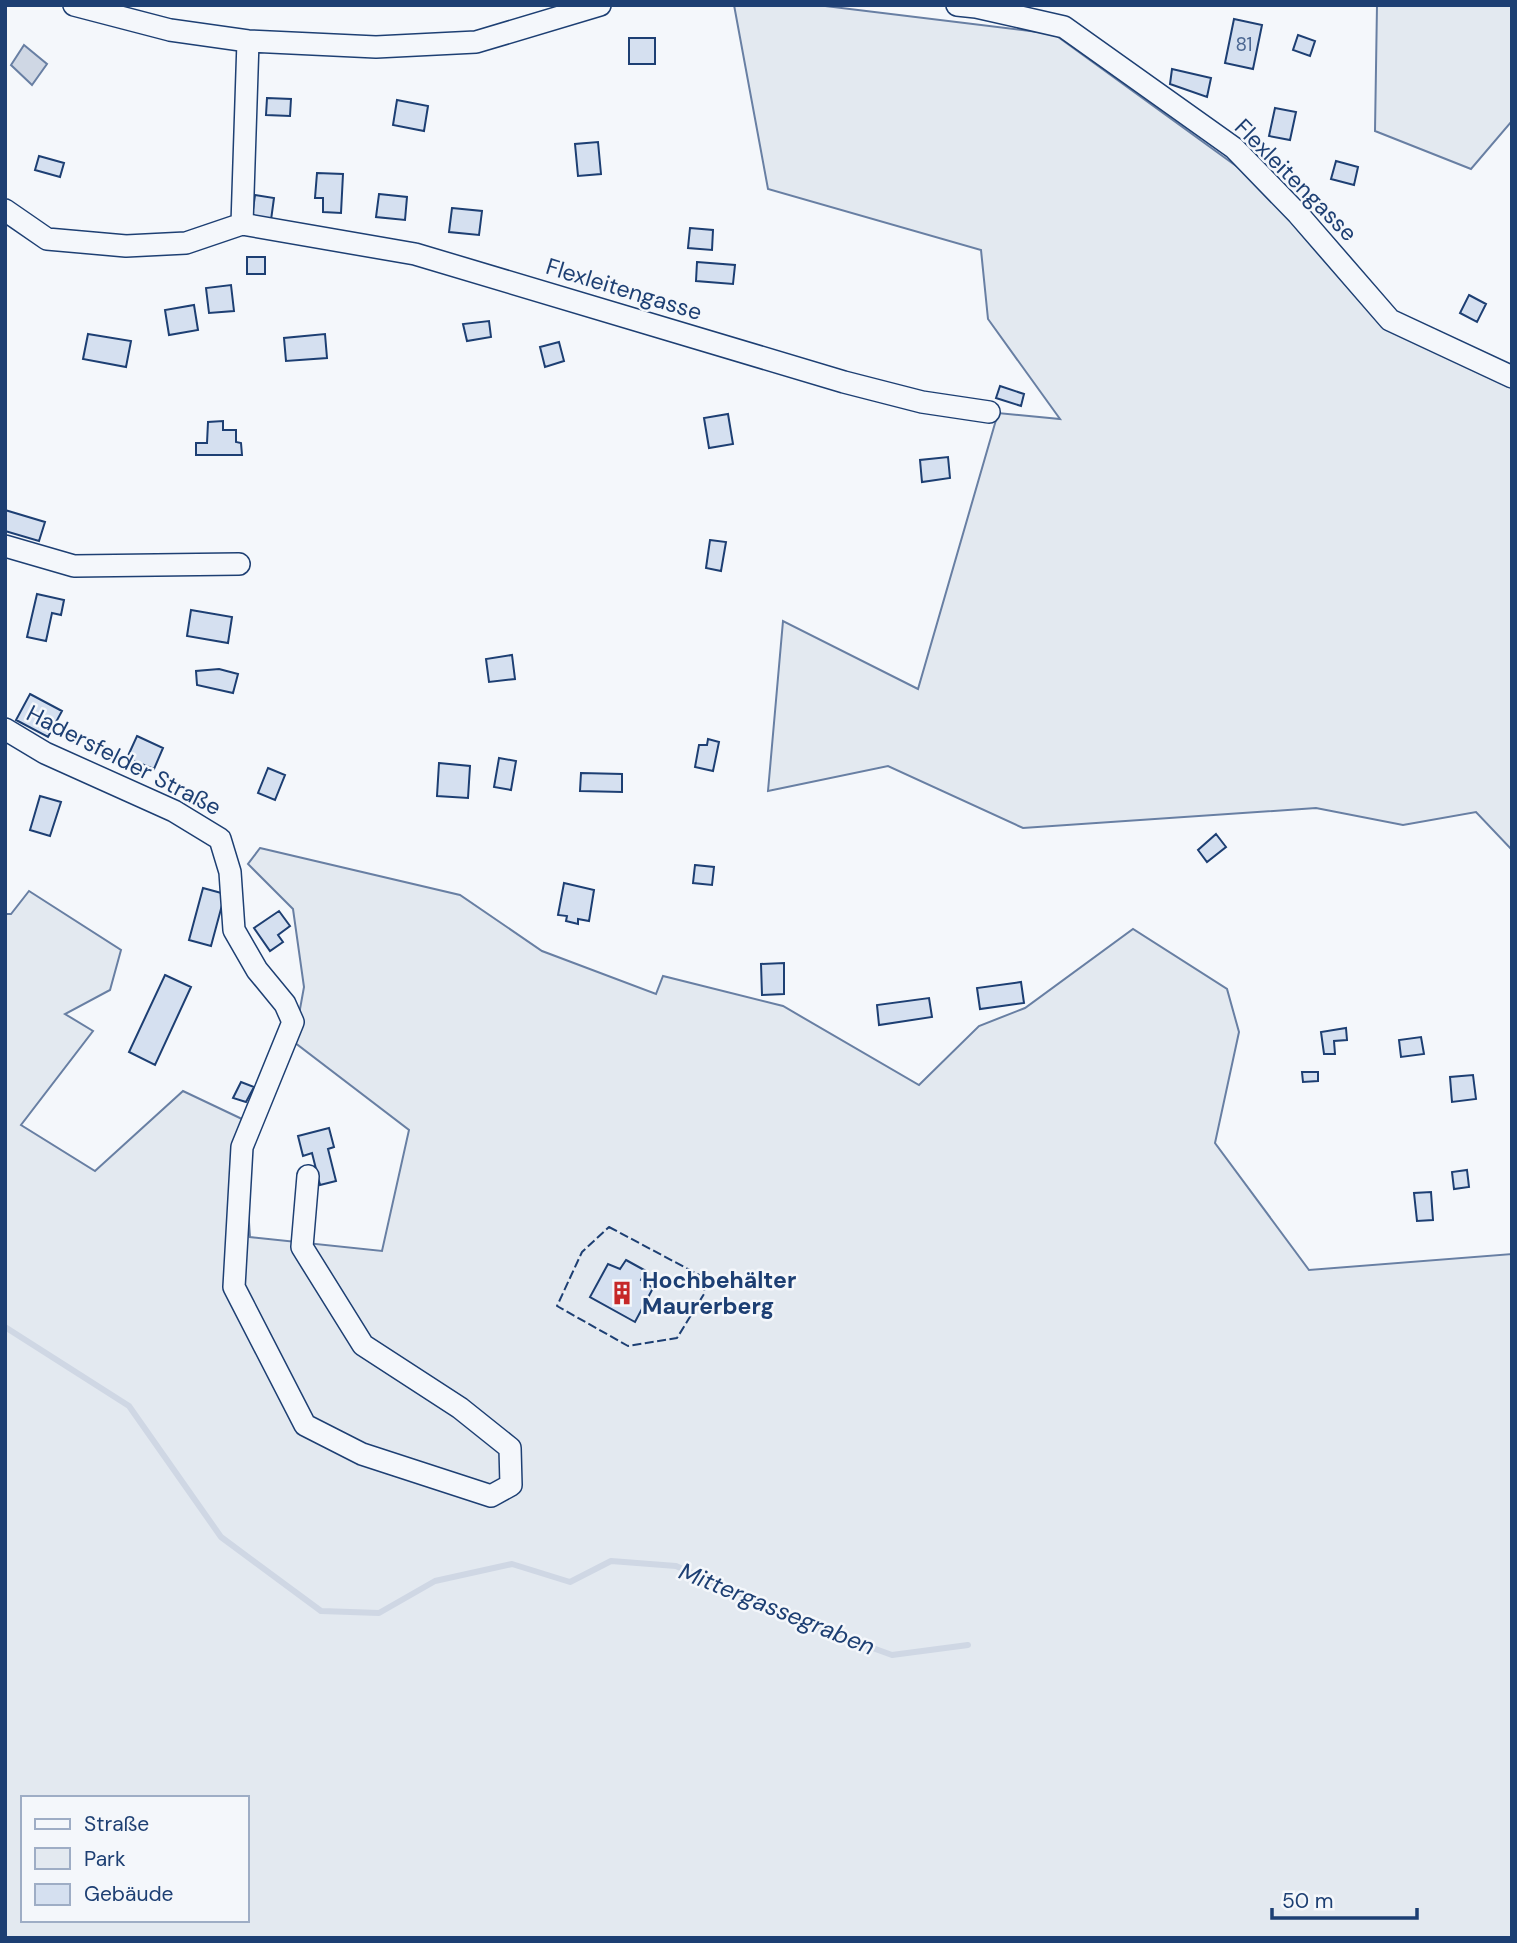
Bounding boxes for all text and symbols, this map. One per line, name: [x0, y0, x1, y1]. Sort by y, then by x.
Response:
house number: 81: [1235, 32, 1253, 57]
street label: Flexleitengasse: [1228, 112, 1364, 248]
street label: Flexleitengasse: [542, 251, 706, 327]
street label: Hadersfelder Straße: [22, 698, 226, 822]
place label: Hochbehälter Maurerberg: [642, 1265, 796, 1321]
building icon: Hochbehälter Maurerberg: [608, 1279, 636, 1307]
water label: Mittergassegraben: [675, 1555, 880, 1662]
legend: [21, 1796, 248, 1922]
text: Straße: [84, 1810, 149, 1838]
text: Park: [84, 1845, 126, 1873]
scale bar: [1272, 1876, 1417, 1920]
text: Gebäude: [84, 1880, 174, 1908]
text: 50 m: [1282, 1887, 1333, 1915]

